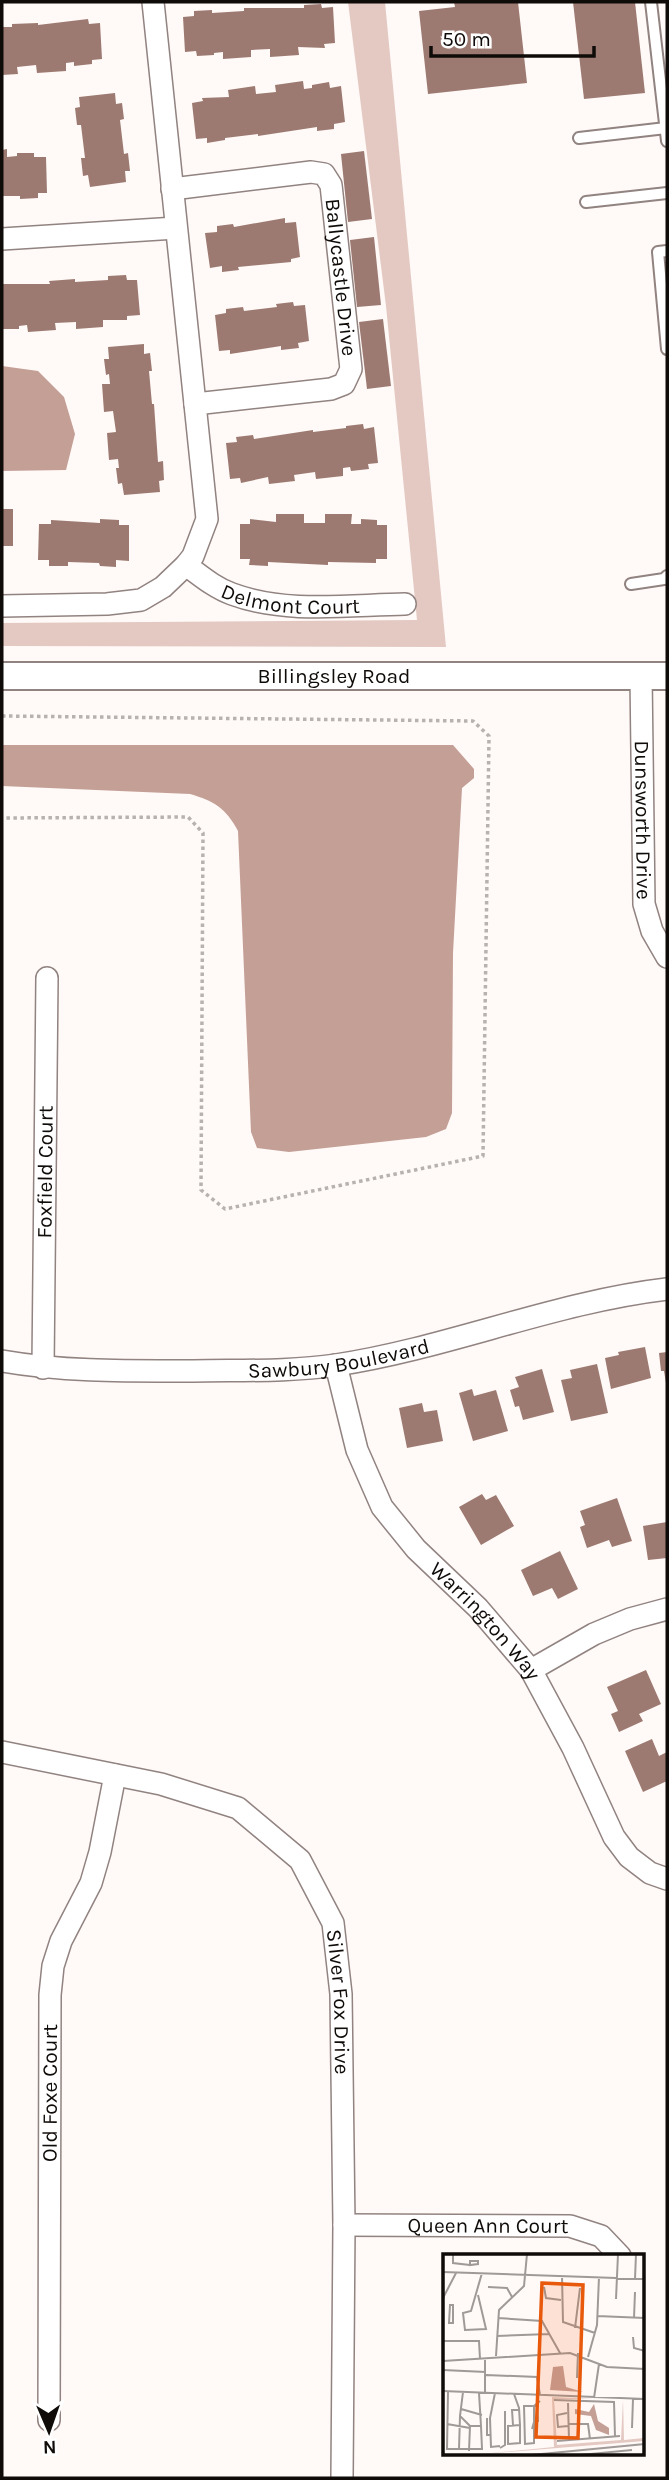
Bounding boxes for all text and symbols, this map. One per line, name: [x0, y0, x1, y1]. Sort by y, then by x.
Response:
scale bar: [431, 14, 594, 58]
text: 50 m: [442, 27, 491, 51]
street label: Ballycastle Drive: [321, 197, 362, 357]
street label: Delmont Court: [218, 579, 361, 619]
street label: Billingsley Road: [258, 664, 410, 688]
street label: Dunsworth Drive: [630, 740, 656, 900]
street label: Foxfield Court: [32, 1105, 58, 1239]
street label: Sawbury Boulevard: [248, 1334, 432, 1383]
street label: Warrington Way: [425, 1557, 546, 1684]
street label: Silver Fox Drive: [322, 1928, 354, 2075]
street label: Old Foxe Court: [38, 2024, 62, 2162]
street label: Queen Ann Court: [408, 2213, 569, 2238]
inset map: [443, 2254, 644, 2456]
north arrow: [14, 2396, 84, 2466]
text: N: [42, 2436, 57, 2458]

